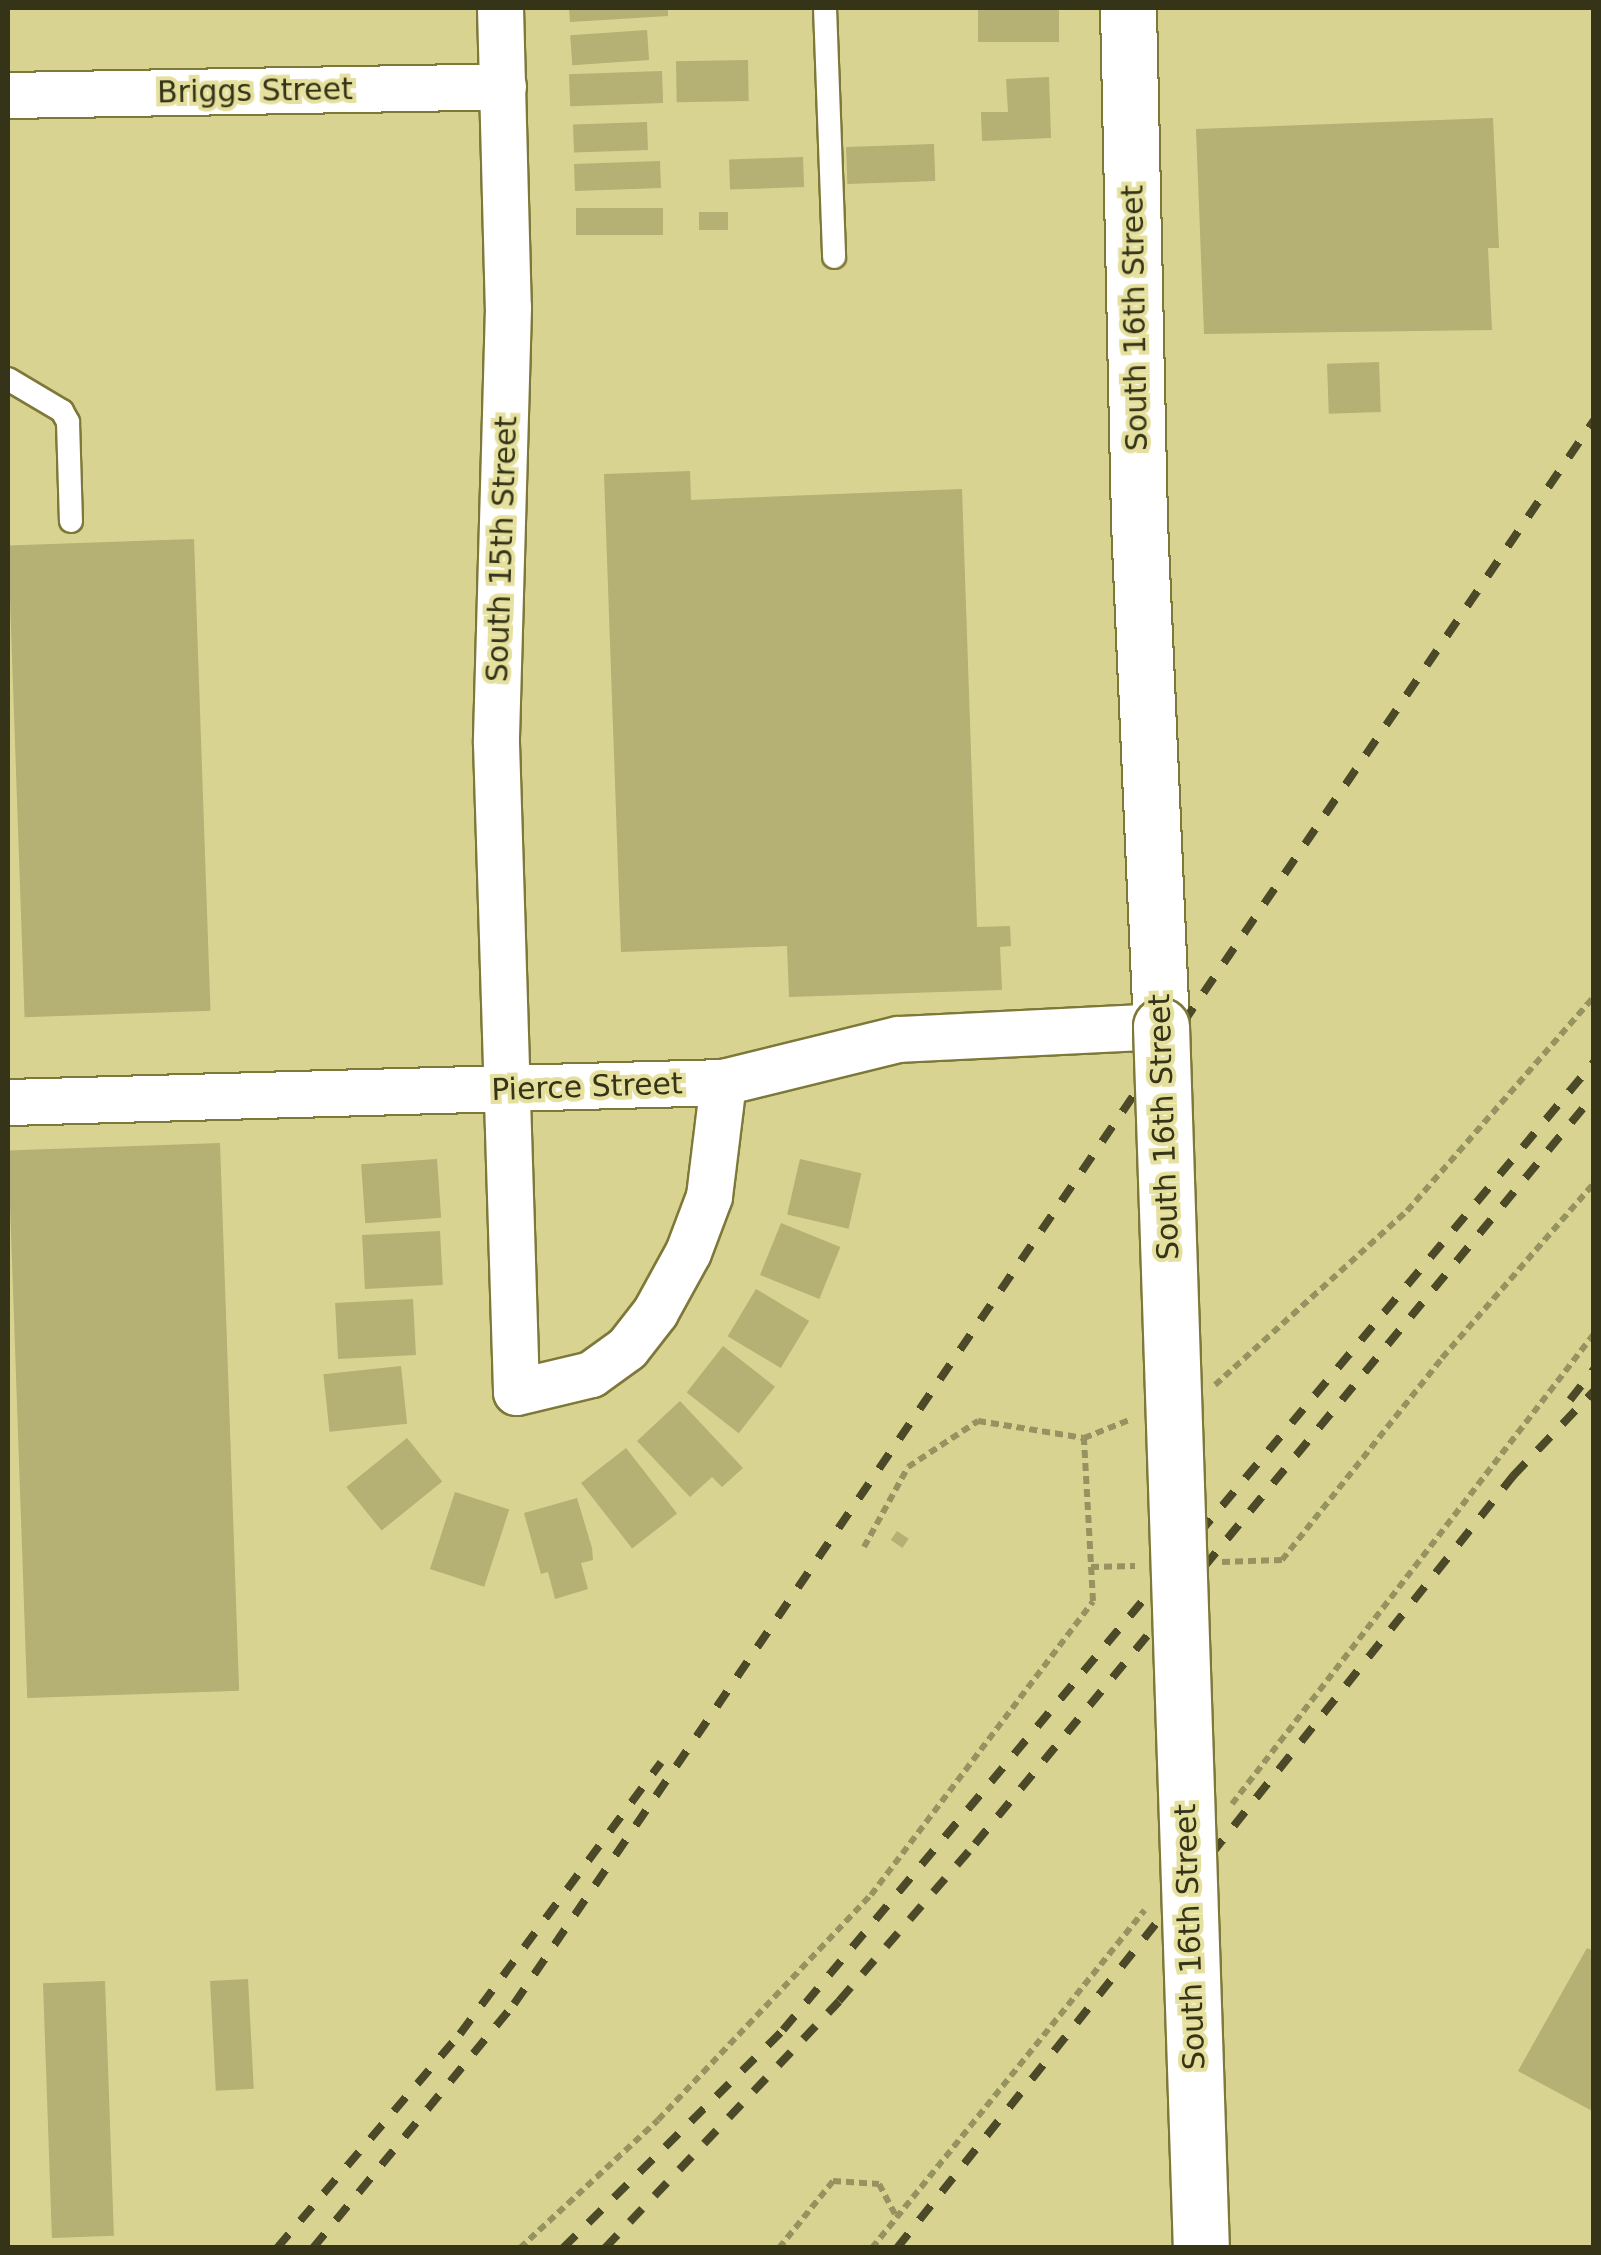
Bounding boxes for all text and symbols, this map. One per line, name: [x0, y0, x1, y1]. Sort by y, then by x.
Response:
street label: Briggs Street: [157, 71, 353, 111]
street label: South 16th Street: [1115, 185, 1155, 451]
street label: South 15th Street: [479, 415, 525, 683]
street label: South 16th Street: [1141, 993, 1187, 1261]
street label: Pierce Street: [491, 1066, 683, 1108]
street label: South 16th Street: [1167, 1803, 1213, 2071]

